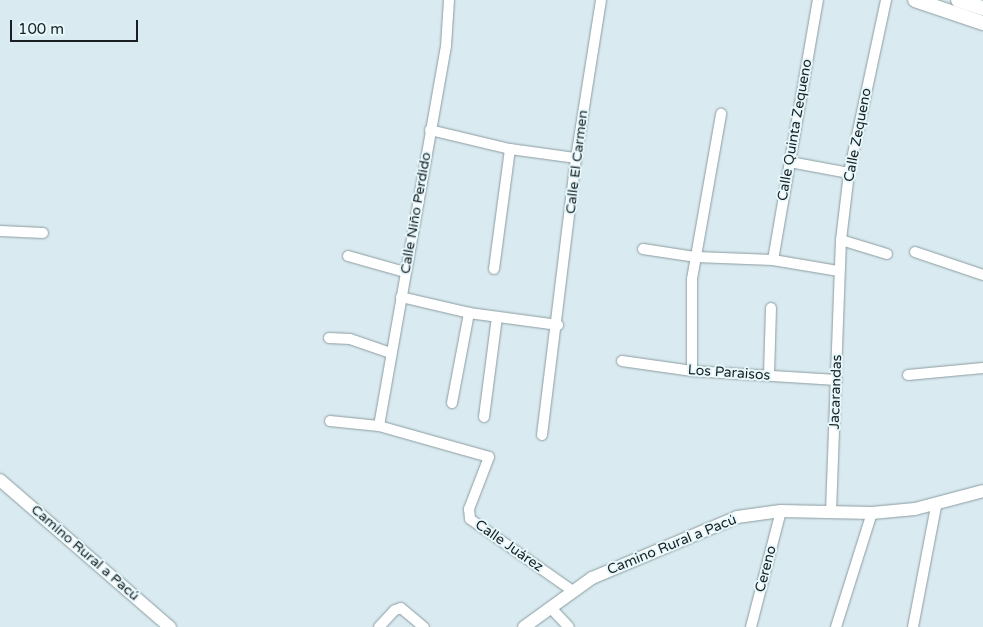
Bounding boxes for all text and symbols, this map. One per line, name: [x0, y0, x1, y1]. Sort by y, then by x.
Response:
scale bar: [12, 10, 140, 42]
text: 100 m: [18, 20, 64, 38]
street label: Calle Quinta Zequeno: [774, 58, 816, 202]
street label: Calle Zequeno: [841, 87, 875, 183]
street label: Calle El Carmen: [562, 109, 592, 215]
street label: Calle Niño Perdido: [397, 151, 435, 275]
street label: Jacarandas: [826, 354, 846, 430]
street label: Los Paraisos: [687, 362, 771, 384]
street label: Camino Rural a Pacú: [27, 501, 143, 605]
street label: Camino Rural a Pacú: [605, 511, 739, 579]
street label: Calle Juárez: [472, 516, 546, 576]
street label: Cereno: [752, 544, 780, 594]

